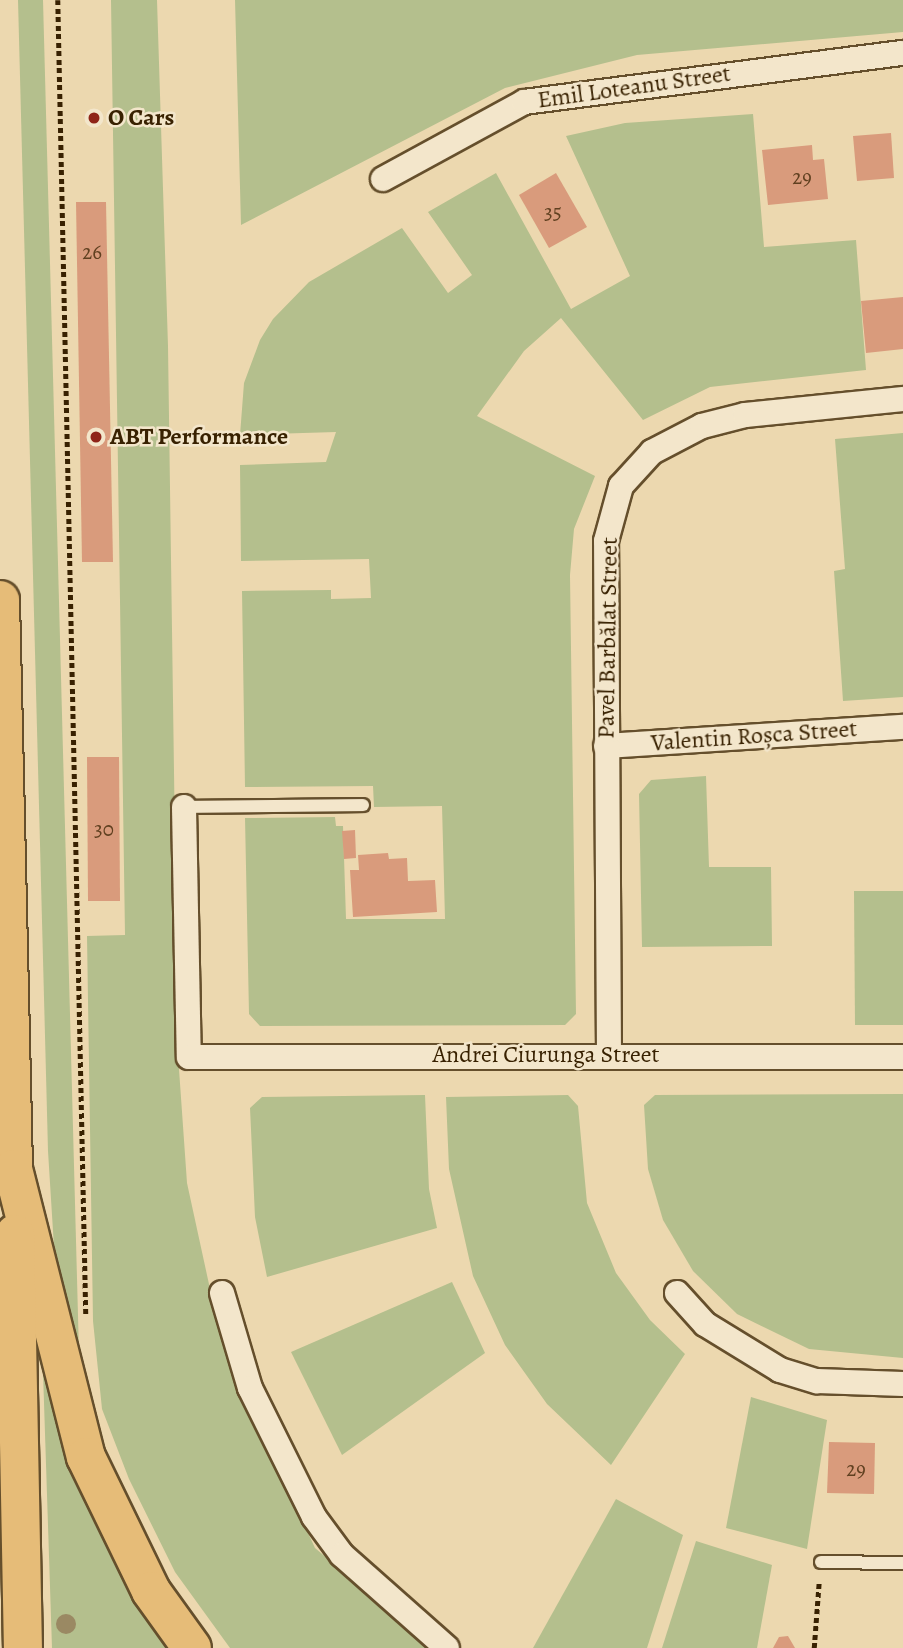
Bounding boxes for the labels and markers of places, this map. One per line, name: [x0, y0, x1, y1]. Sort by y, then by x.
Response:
place label: O Cars: [108, 104, 174, 132]
marker: O Cars: [86, 110, 102, 126]
place label: ABT Performance: [110, 423, 288, 451]
marker: ABT Performance: [88, 429, 104, 445]

